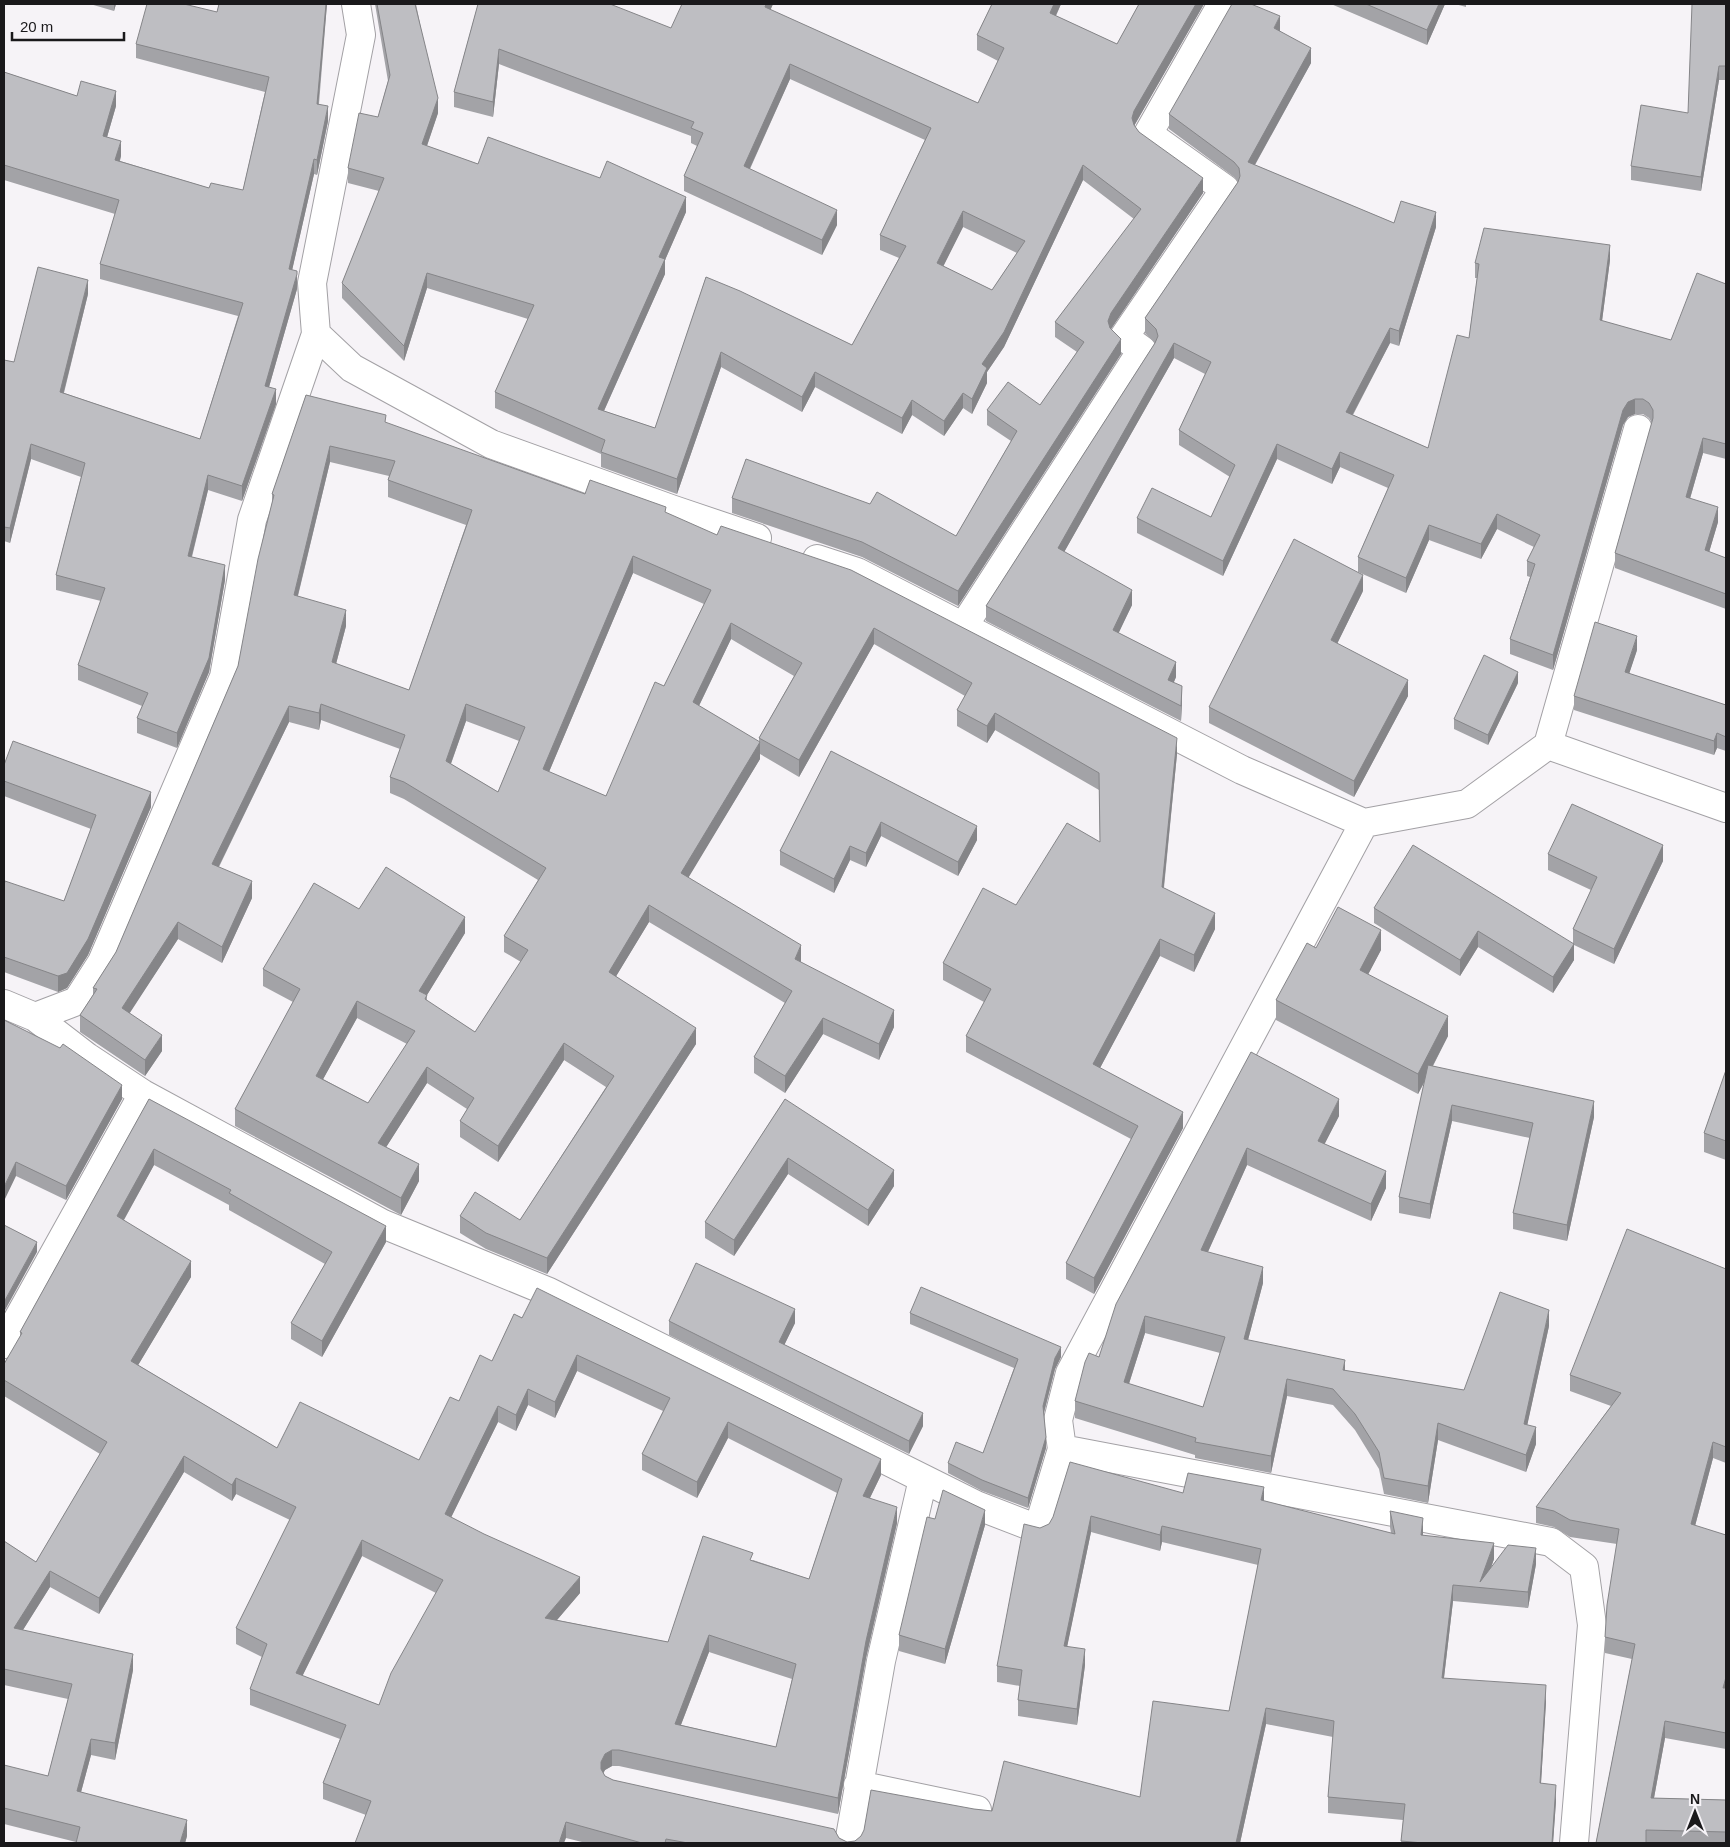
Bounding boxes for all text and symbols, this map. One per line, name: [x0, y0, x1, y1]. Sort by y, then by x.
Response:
scale bar: [12, 10, 125, 42]
text: 20 m: [20, 18, 53, 35]
north arrow: [1670, 1787, 1720, 1837]
text: N: [1690, 1791, 1700, 1807]

